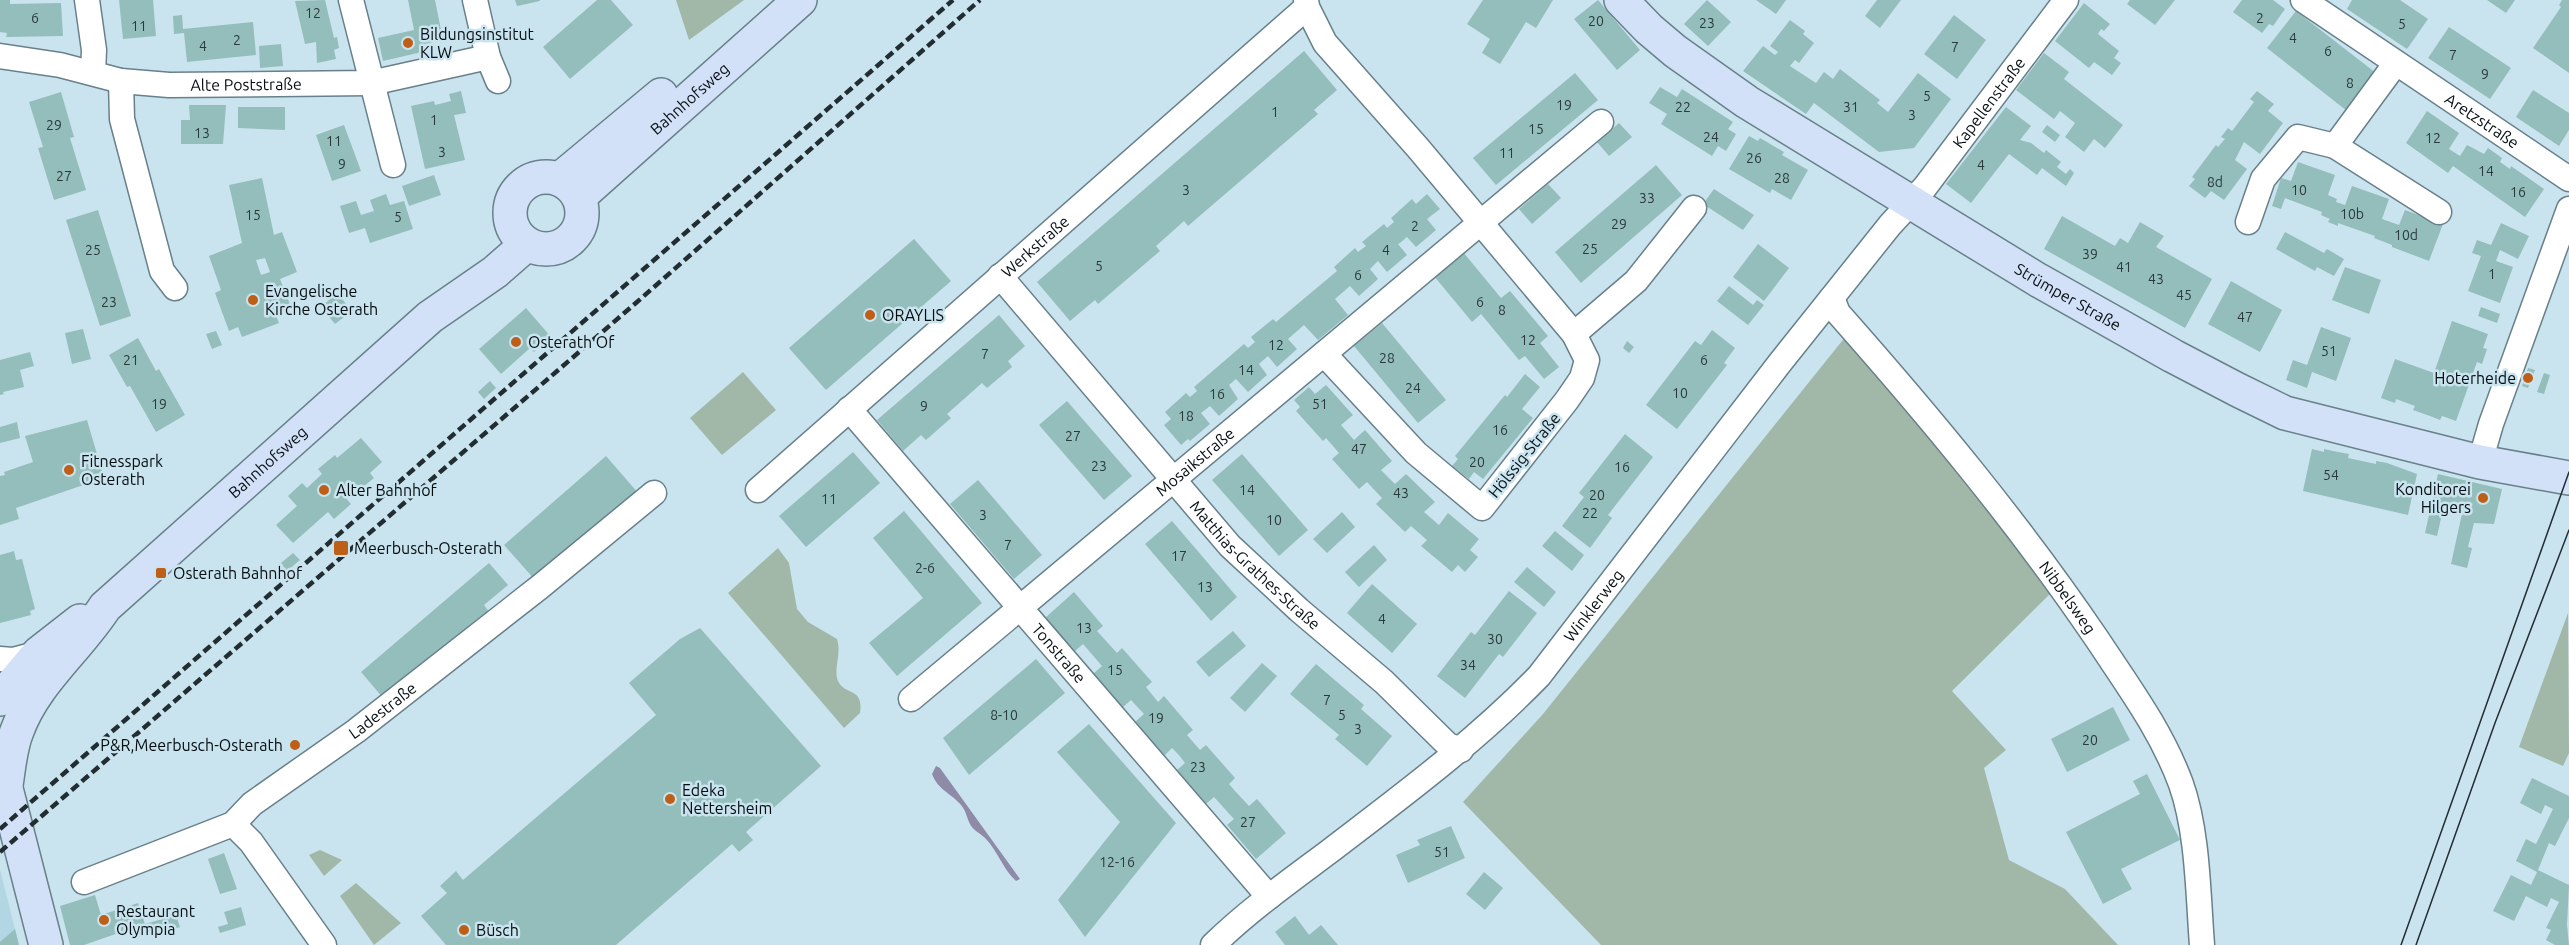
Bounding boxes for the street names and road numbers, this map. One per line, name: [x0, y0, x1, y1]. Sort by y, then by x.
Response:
street label: Kapellenstraße: [1949, 54, 2029, 151]
street label: Bahnhofsweg: [647, 59, 732, 138]
street label: Alte Poststraße: [190, 75, 302, 94]
street label: Aretzstraße: [2442, 89, 2523, 152]
street label: Werkstraße: [998, 212, 1072, 281]
street label: Strümper Straße: [2012, 259, 2124, 334]
street label: Hölssig-Straße: [1484, 409, 1564, 501]
street label: Bahnhofsweg: [225, 422, 310, 501]
street label: Mosaikstraße: [1152, 424, 1238, 500]
street label: Matthias-Grathes-Straße: [1186, 497, 1324, 633]
street label: Nibbelsweg: [2036, 558, 2100, 637]
street label: Winklerweg: [1560, 566, 1627, 645]
street label: Tonstraße: [1029, 620, 1090, 686]
street label: Ladestraße: [345, 678, 420, 742]

